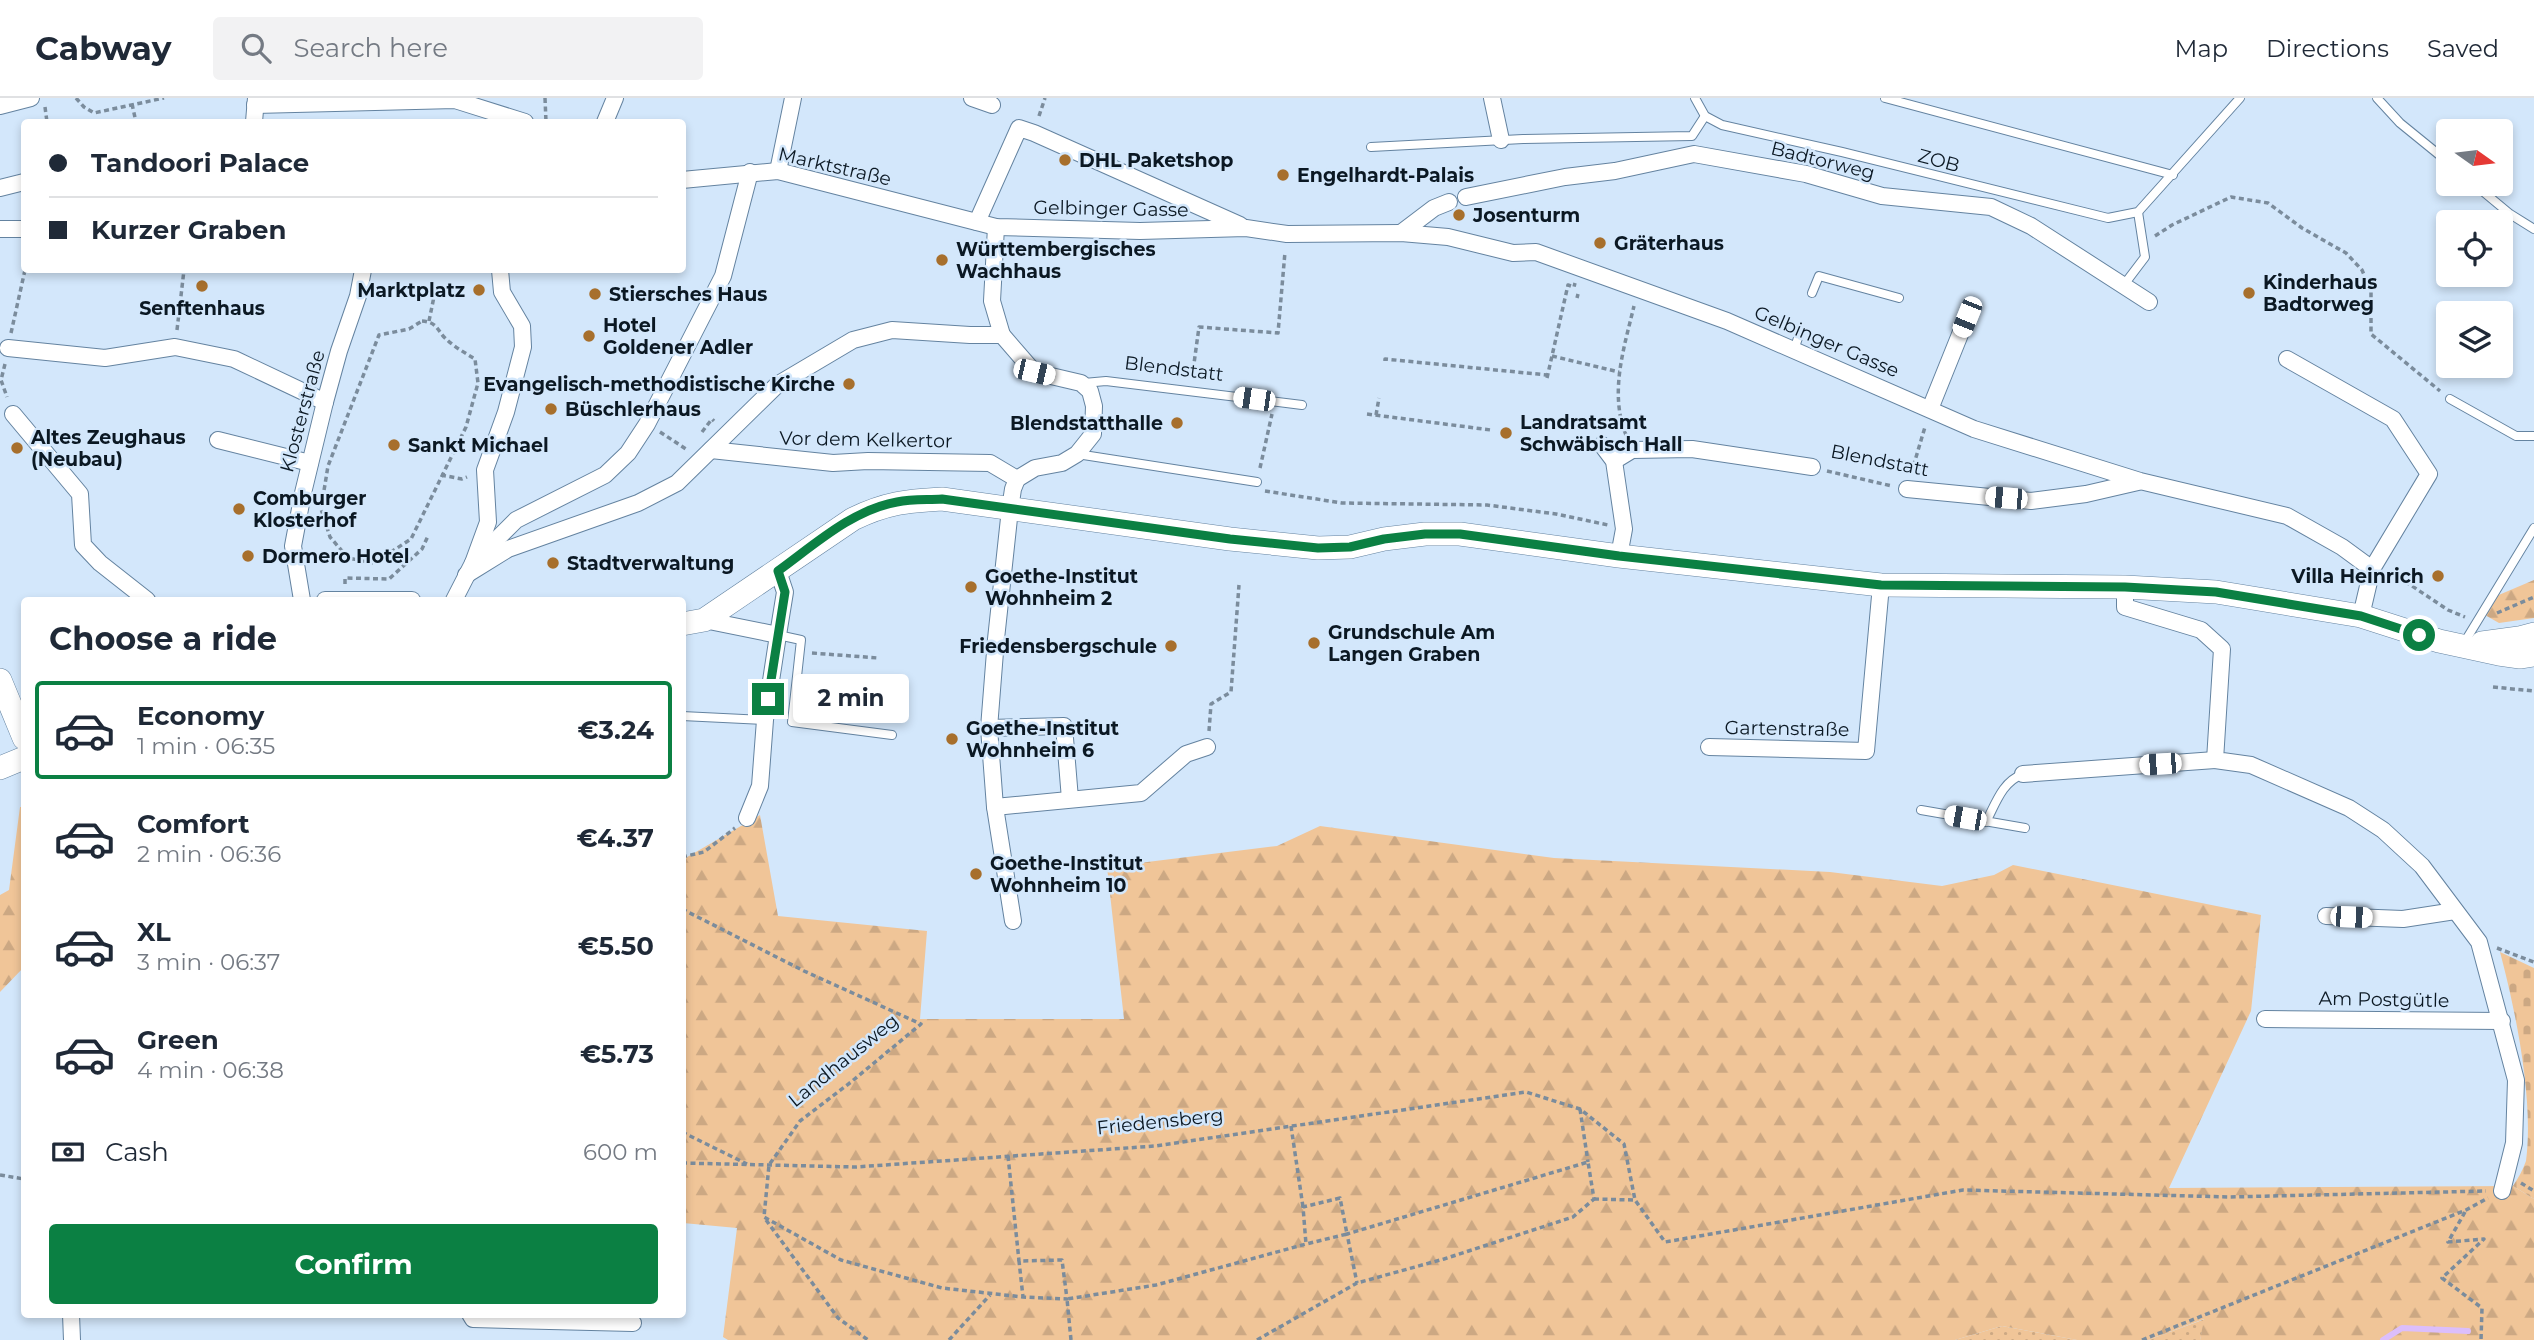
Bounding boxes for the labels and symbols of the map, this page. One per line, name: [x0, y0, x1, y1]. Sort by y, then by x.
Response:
north arrow: [2436, 119, 2513, 196]
street label: Badtorweg: [1769, 136, 1877, 185]
street label: Marktstraße: [776, 142, 894, 191]
street label: ZOB: [1915, 144, 1962, 177]
place label: DHL Paketshop: [1079, 149, 1233, 172]
marker: DHL Paketshop: [1057, 152, 1073, 168]
place label: Engelhardt-Palais: [1297, 164, 1474, 187]
marker: Engelhardt-Palais: [1275, 167, 1291, 183]
street label: Gelbinger Gasse: [1033, 196, 1189, 221]
place label: Josenturm: [1472, 204, 1580, 227]
marker: Josenturm: [1451, 207, 1467, 223]
place label: Gräterhaus: [1614, 232, 1724, 255]
marker: Gräterhaus: [1592, 235, 1608, 251]
place label: Württembergisches Wachhaus: [956, 238, 1156, 283]
marker: Württembergisches Wachhaus: [934, 252, 950, 268]
place label: Kinderhaus Badtorweg: [2263, 271, 2377, 316]
marker: Senftenhaus: [194, 278, 210, 294]
place label: Marktplatz: [357, 279, 465, 302]
marker: Marktplatz: [471, 282, 487, 298]
place label: Stiersches Haus: [609, 283, 767, 306]
marker: Kinderhaus Badtorweg: [2241, 285, 2257, 301]
marker: Stiersches Haus: [587, 286, 603, 302]
car: [1950, 294, 1985, 340]
place label: Senftenhaus: [139, 297, 265, 320]
street label: Gelbinger Gasse: [1751, 301, 1903, 382]
place label: Hotel Goldener Adler: [603, 314, 753, 359]
marker: Hotel Goldener Adler: [581, 328, 597, 344]
street label: Klosterstraße: [275, 348, 330, 475]
street label: Blendstatt: [1123, 351, 1225, 386]
car: [1012, 357, 1057, 387]
place label: Evangelisch-methodistische Kirche: [483, 373, 835, 396]
marker: Evangelisch-methodistische Kirche: [841, 376, 857, 392]
car: [1232, 386, 1277, 412]
place label: Büschlerhaus: [565, 398, 701, 421]
marker: Büschlerhaus: [543, 401, 559, 417]
place label: Landratsamt Schwäbisch Hall: [1520, 411, 1682, 456]
place label: Blendstatthalle: [1010, 412, 1163, 435]
marker: Blendstatthalle: [1169, 415, 1185, 431]
marker: Landratsamt Schwäbisch Hall: [1498, 425, 1514, 441]
place label: Altes Zeughaus (Neubau): [30, 426, 186, 471]
street label: Vor dem Kelkertor: [779, 426, 953, 453]
place label: Sankt Michael: [408, 434, 549, 457]
marker: Sankt Michael: [386, 437, 402, 453]
marker: Altes Zeughaus (Neubau): [9, 440, 25, 456]
street label: Blendstatt: [1829, 440, 1931, 481]
car: [1985, 486, 2028, 510]
place label: Comburger Klosterhof: [253, 487, 366, 532]
marker: Comburger Klosterhof: [231, 501, 247, 517]
place label: Dormero Hotel: [262, 545, 410, 568]
marker: Dormero Hotel: [240, 548, 256, 564]
place label: Stadtverwaltung: [567, 552, 734, 575]
marker: Stadtverwaltung: [545, 555, 561, 571]
place label: Goethe-Institut Wohnheim 2: [985, 565, 1138, 610]
place label: Villa Heinrich: [2290, 565, 2424, 588]
marker: Villa Heinrich: [2430, 568, 2446, 584]
marker: Goethe-Institut Wohnheim 2: [963, 579, 979, 595]
route start: [2403, 619, 2435, 651]
place label: Grundschule Am Langen Graben: [1328, 621, 1495, 666]
place label: Friedensbergschule: [959, 635, 1157, 658]
marker: Grundschule Am Langen Graben: [1306, 635, 1322, 651]
marker: Friedensbergschule: [1163, 638, 1179, 654]
callout: 2 min: [792, 674, 908, 724]
route end: [752, 683, 784, 715]
street label: Gartenstraße: [1724, 716, 1850, 741]
place label: Goethe-Institut Wohnheim 6: [966, 717, 1119, 762]
marker: Goethe-Institut Wohnheim 6: [944, 731, 960, 747]
car: [2139, 752, 2182, 776]
car: [1943, 804, 1988, 832]
place label: Goethe-Institut Wohnheim 10: [990, 852, 1143, 897]
marker: Goethe-Institut Wohnheim 10: [968, 866, 984, 882]
car: [2330, 906, 2373, 928]
street label: Am Postgütle: [2318, 987, 2450, 1012]
street label: Landhausweg: [784, 1009, 903, 1112]
street label: Friedensberg: [1096, 1103, 1224, 1140]

